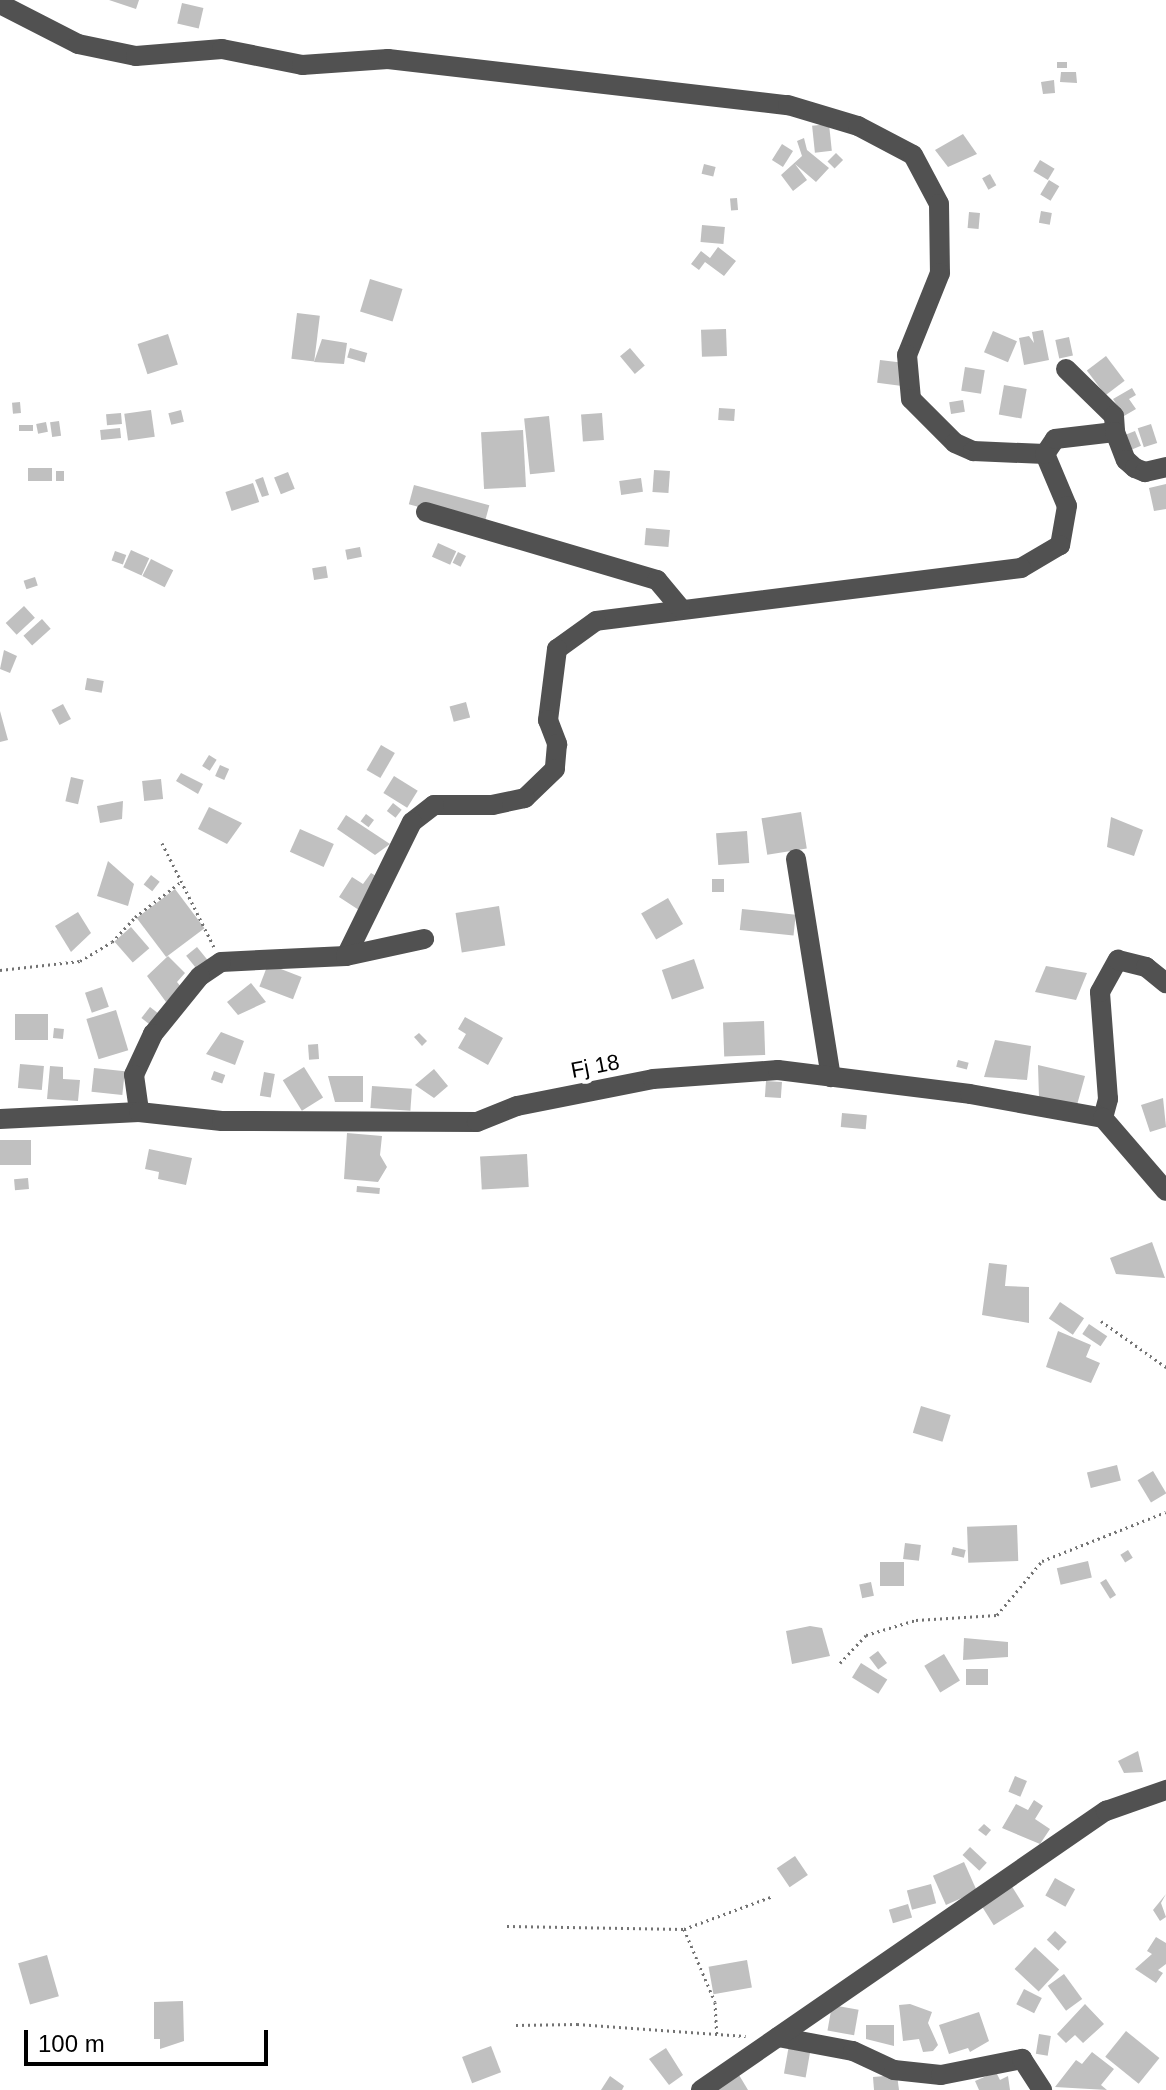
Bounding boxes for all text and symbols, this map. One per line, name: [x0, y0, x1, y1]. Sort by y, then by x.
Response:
street label: Fj 18: [568, 1048, 622, 1084]
scale bar: [28, 2014, 272, 2064]
text: 100 m: [38, 2030, 105, 2057]

